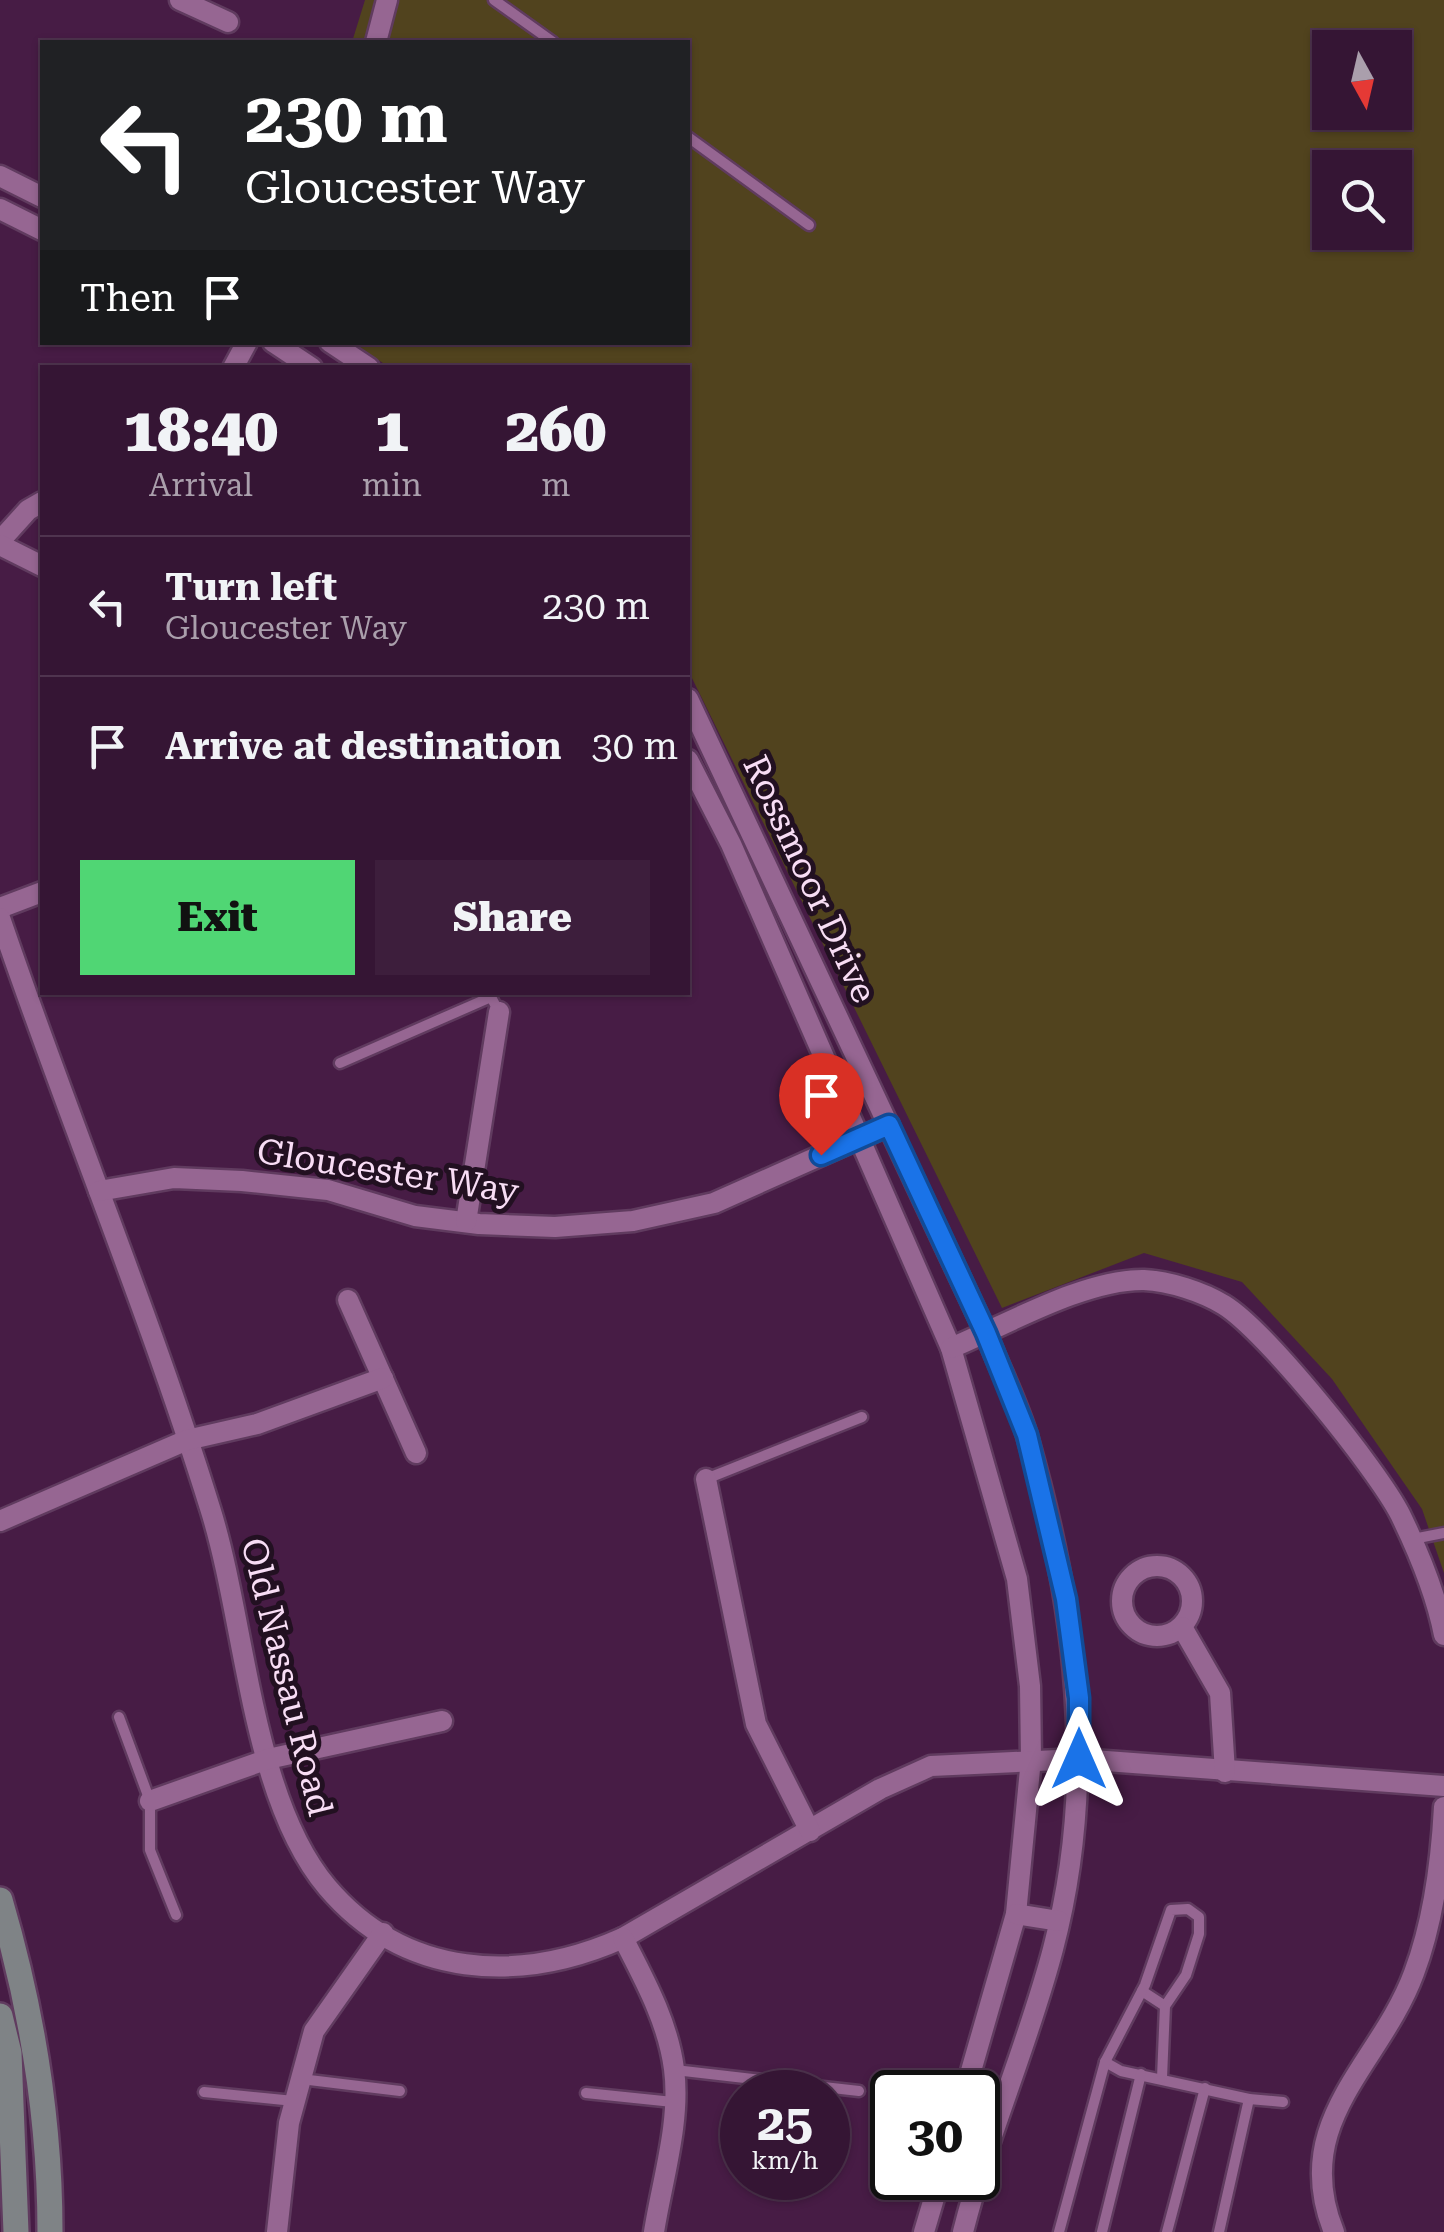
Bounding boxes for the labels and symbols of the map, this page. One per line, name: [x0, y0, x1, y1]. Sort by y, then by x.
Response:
north arrow: [1312, 30, 1412, 130]
street label: Rossmoor Drive: [734, 749, 885, 1009]
pin: [779, 1053, 864, 1156]
street label: Gloucester Way: [254, 1131, 522, 1212]
street label: Old Nassau Road: [232, 1534, 341, 1820]
position arrow: [1027, 1707, 1131, 1811]
speed limit sign: 30: [870, 2070, 1000, 2200]

